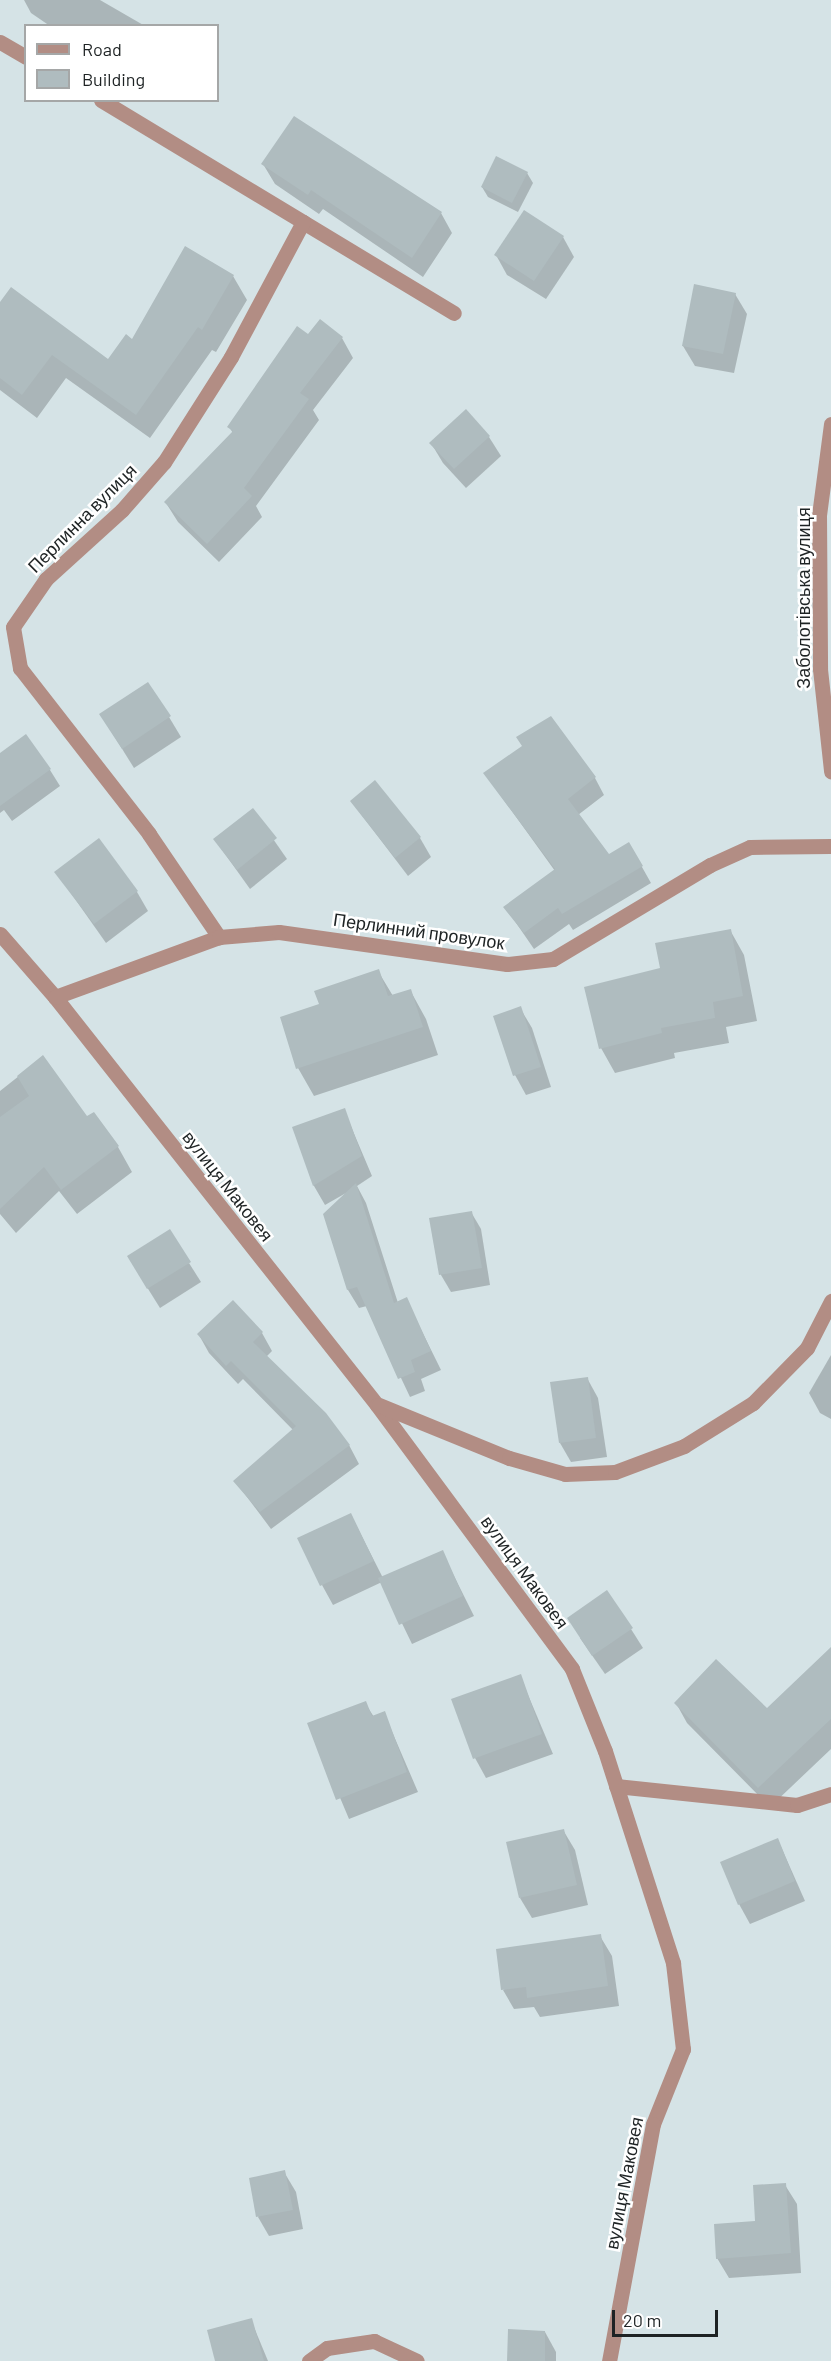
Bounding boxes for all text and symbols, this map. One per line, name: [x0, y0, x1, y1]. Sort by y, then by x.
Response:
legend: [24, 24, 219, 102]
text: Road: [82, 38, 122, 60]
text: Building: [82, 68, 145, 90]
street label: Перлинна вулиця: [23, 459, 141, 577]
street label: Заболотівська вулиця: [792, 507, 814, 689]
street label: Перлинний провулок: [332, 908, 506, 954]
street label: вулиця Маковея: [178, 1126, 278, 1246]
street label: вулиця Маковея: [477, 1511, 573, 1633]
street label: вулиця Маковея: [601, 2115, 647, 2251]
scale bar: [615, 2298, 722, 2336]
text: 20 m: [623, 2309, 661, 2331]

